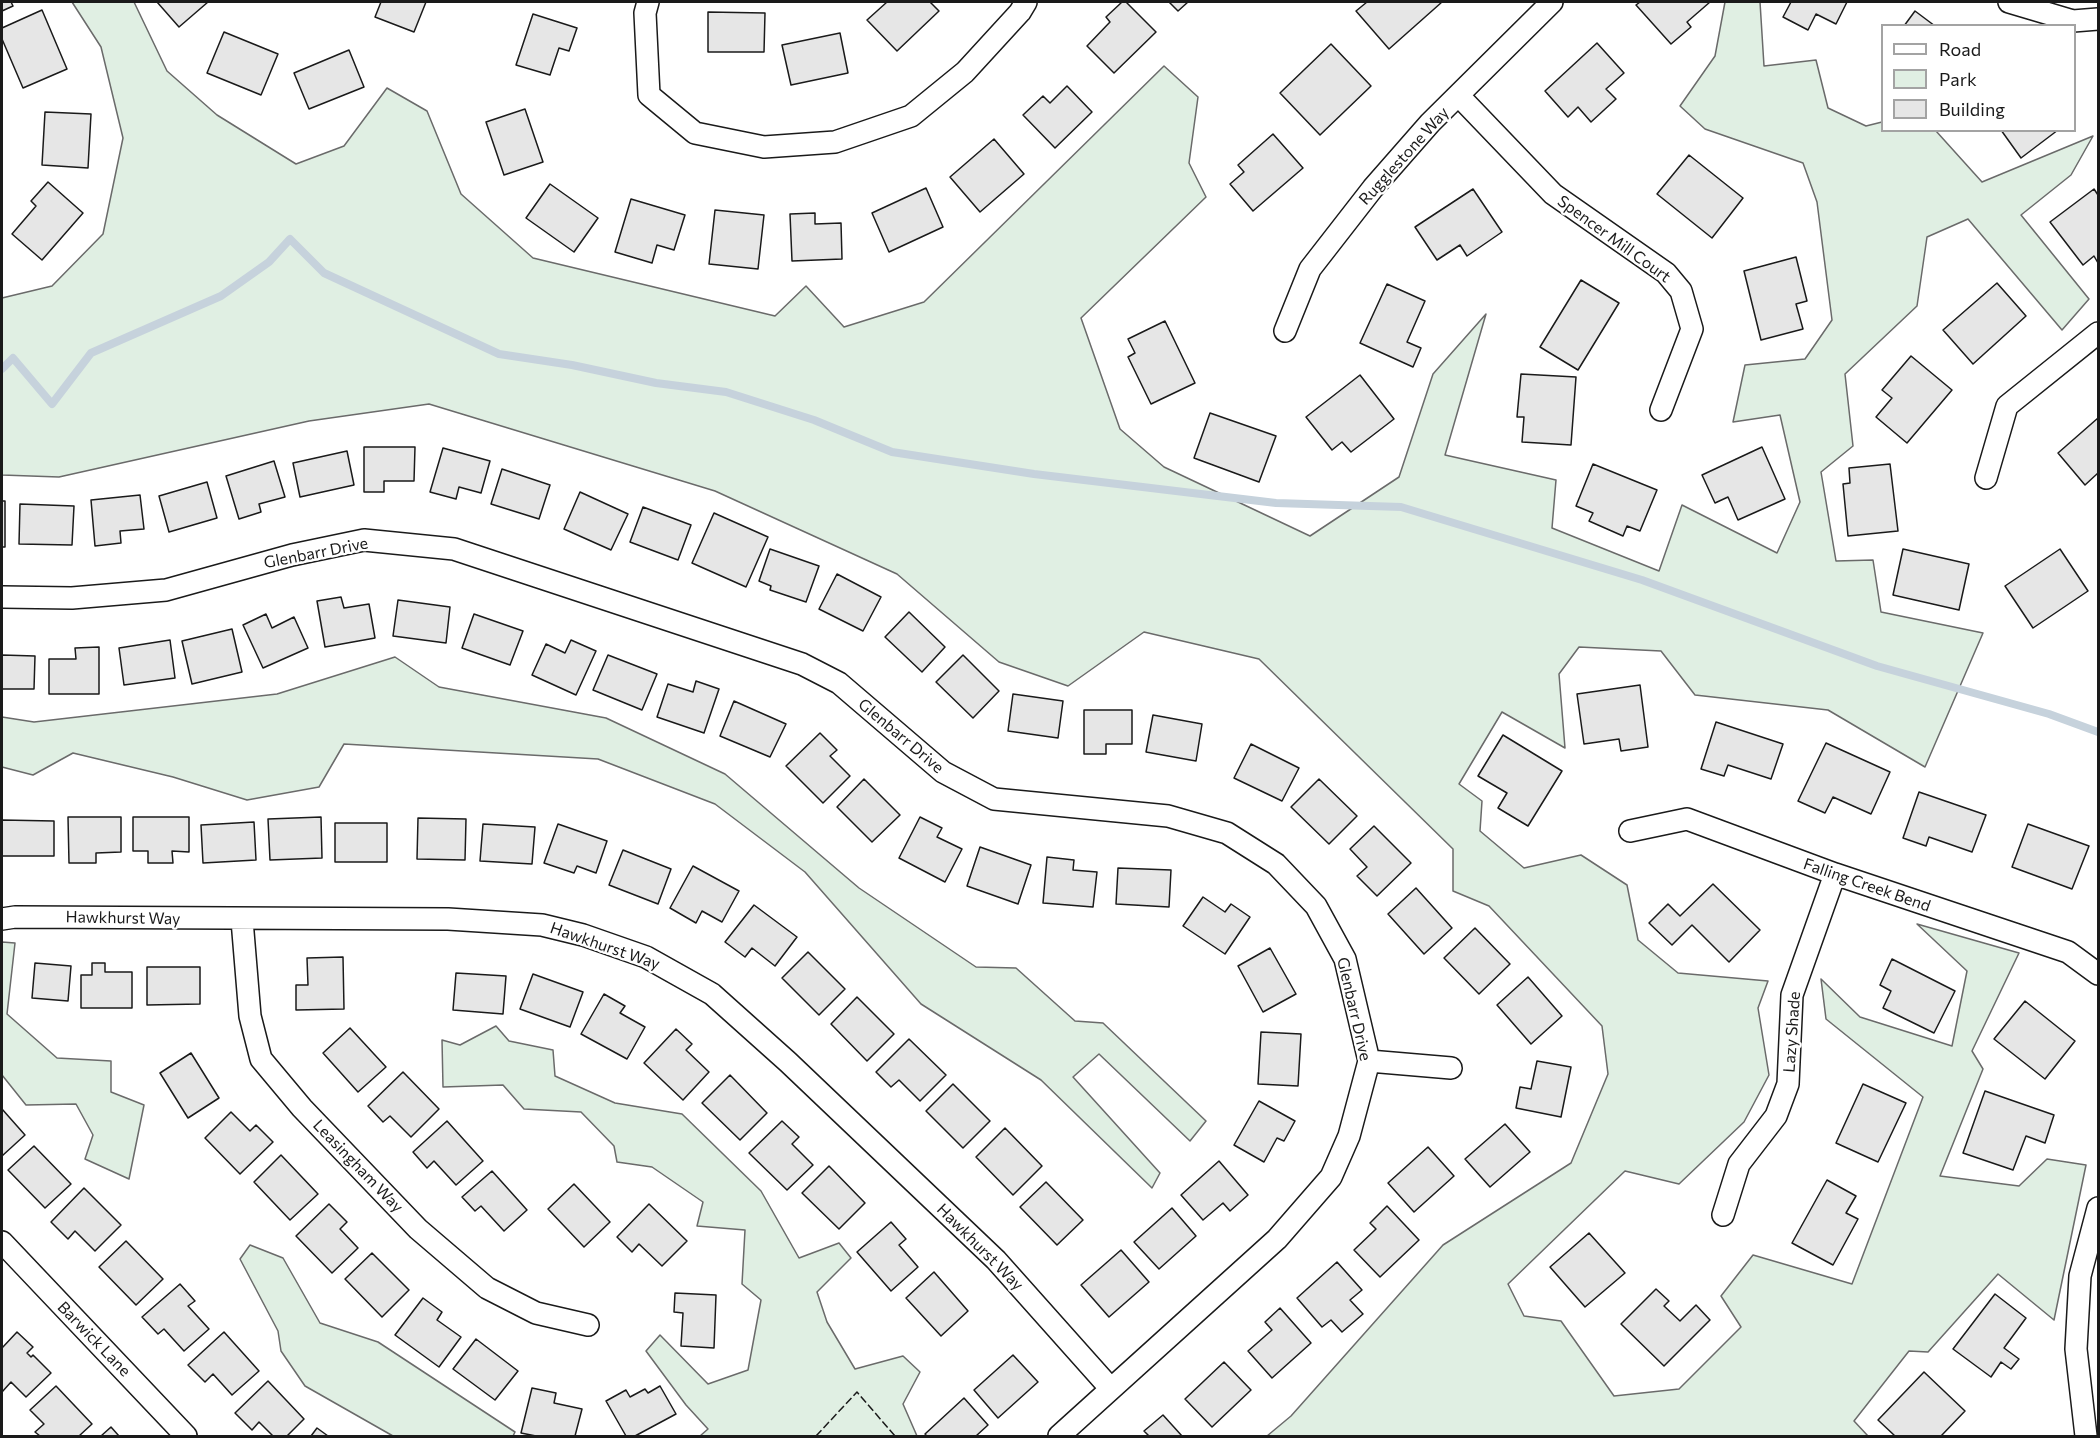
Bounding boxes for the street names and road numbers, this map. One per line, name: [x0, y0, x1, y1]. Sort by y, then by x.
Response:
street label: Rugglestone Way: [1355, 103, 1453, 209]
street label: Spencer Mill Court: [1554, 191, 1674, 287]
street label: Glenbarr Drive: [262, 533, 370, 573]
street label: Glenbarr Drive: [854, 695, 948, 777]
street label: Falling Creek Bend: [1801, 854, 1933, 916]
street label: Hawkhurst Way: [66, 907, 180, 929]
street label: Hawkhurst Way: [548, 918, 662, 974]
street label: Glenbarr Drive: [1333, 955, 1375, 1063]
street label: Lazy Shade: [1780, 991, 1804, 1073]
street label: Leasingham Way: [309, 1116, 407, 1216]
street label: Hawkhurst Way: [933, 1200, 1027, 1294]
street label: Barwick Lane: [53, 1298, 135, 1380]

